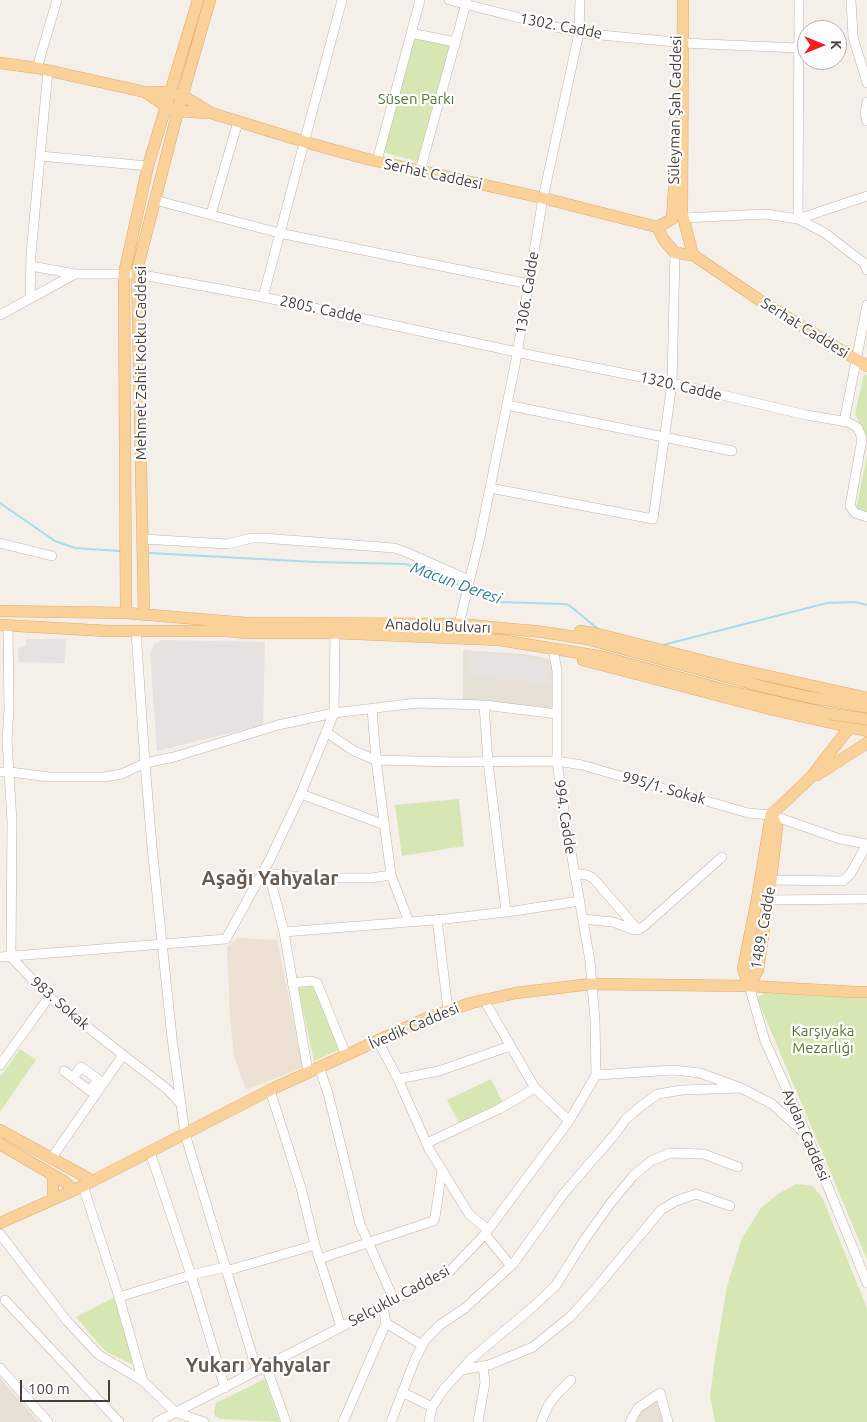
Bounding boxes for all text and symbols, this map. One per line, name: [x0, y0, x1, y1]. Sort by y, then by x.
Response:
street label: 1302. Cadde: [518, 9, 604, 43]
north arrow: [797, 20, 847, 70]
street label: Süleyman Şah Caddesi: [665, 35, 685, 185]
text: K: [828, 40, 844, 50]
park label: Süsen Parkı: [378, 90, 454, 108]
street label: Serhat Caddesi: [382, 155, 484, 193]
street label: 1306. Cadde: [512, 250, 542, 336]
street label: Mehmet Zahit Kotku Caddesi: [132, 266, 150, 460]
street label: 2805. Cadde: [278, 291, 364, 327]
street label: Serhat Caddesi: [758, 294, 852, 362]
street label: 1320. Cadde: [638, 368, 724, 404]
water label: Macun Deresi: [408, 558, 504, 608]
street label: Anadolu Bulvarı: [385, 615, 491, 637]
street label: 995/1. Sokak: [620, 768, 708, 808]
street label: 994. Cadde: [550, 778, 580, 856]
district label: Aşağı Yahyalar: [201, 866, 339, 890]
street label: 1489. Cadde: [747, 885, 779, 971]
street label: 983. Sokak: [27, 973, 93, 1033]
street label: İvedik Caddesi: [366, 999, 462, 1053]
park label: Karşıyaka Mezarlığı: [792, 1022, 854, 1057]
street label: Aydan Caddesi: [779, 1086, 833, 1184]
street label: Selçuklu Caddesi: [345, 1262, 453, 1330]
district label: Yukarı Yahyalar: [186, 1353, 330, 1377]
scale bar: [22, 1370, 112, 1402]
text: 100 m: [28, 1380, 70, 1397]

